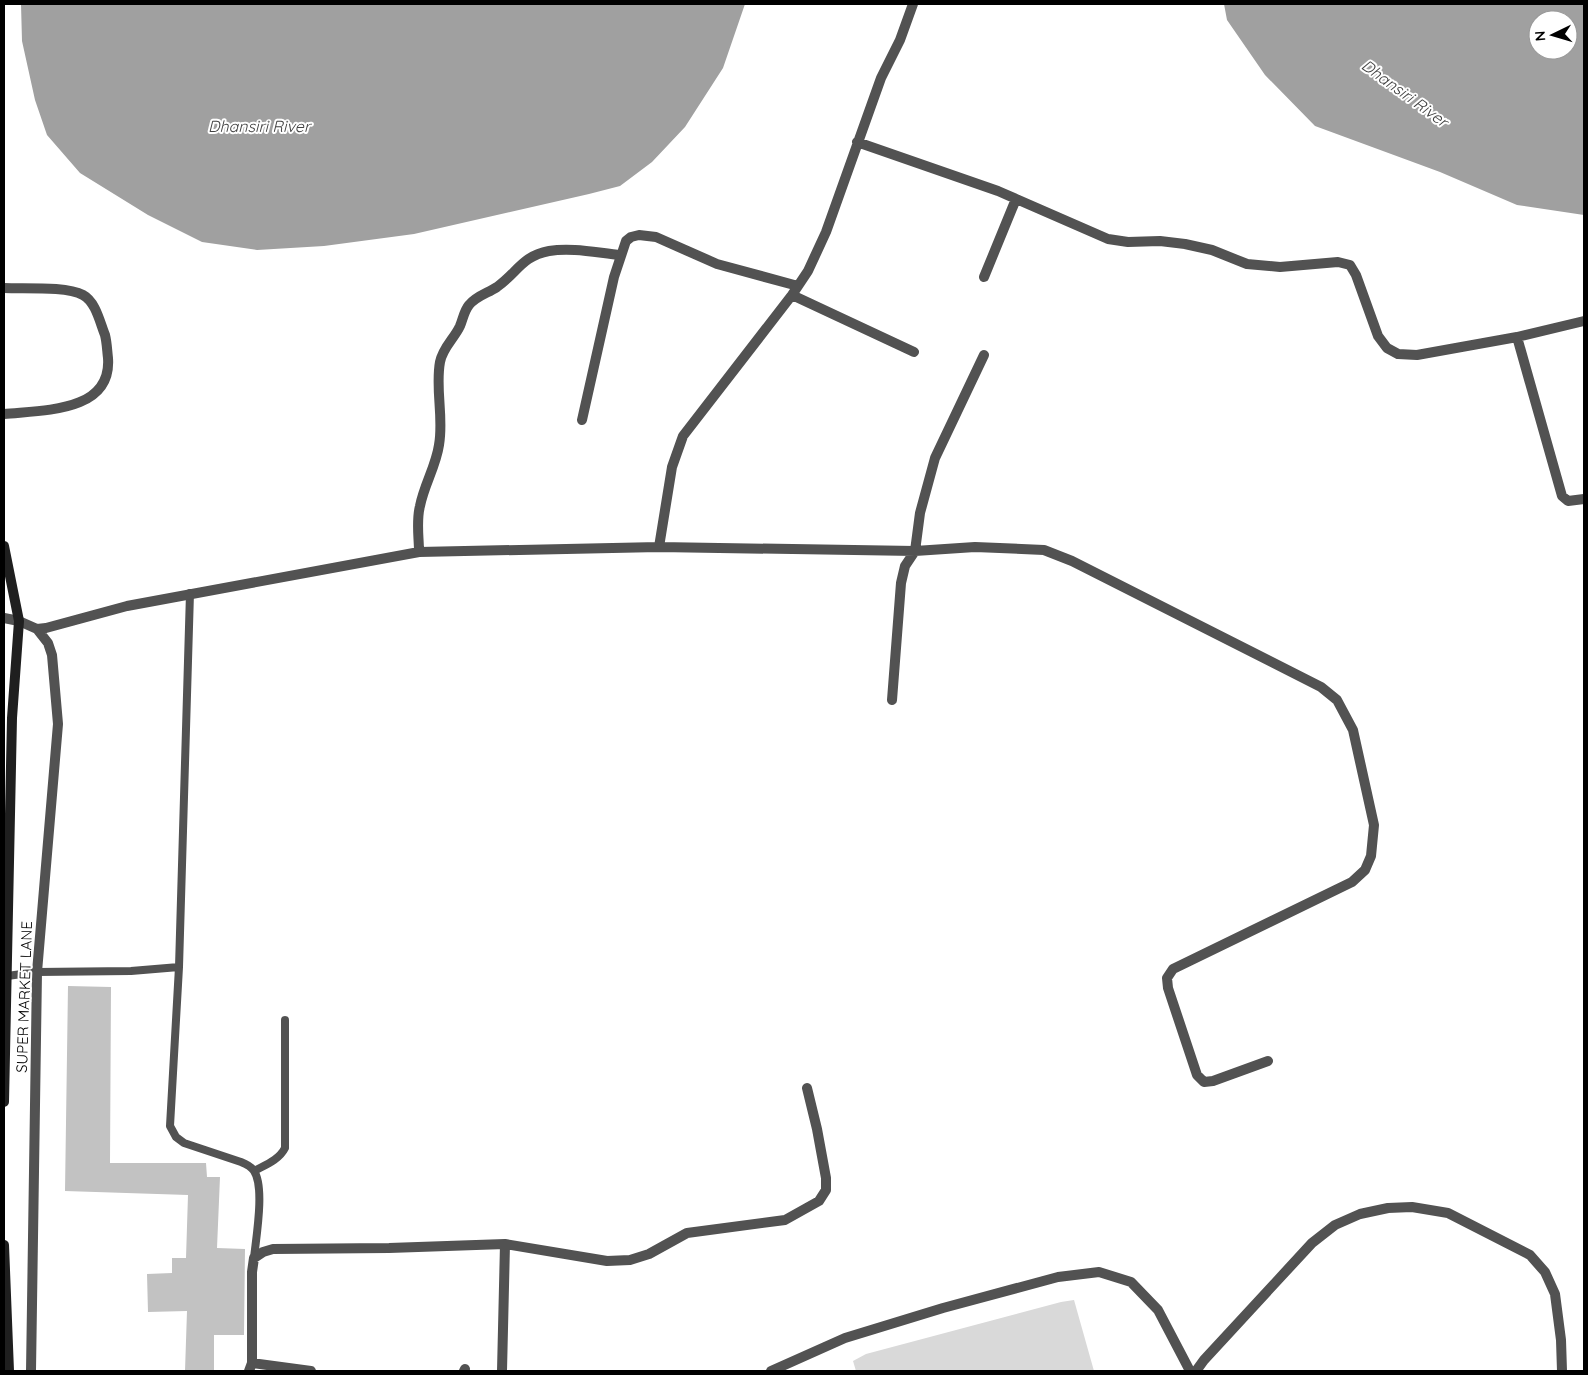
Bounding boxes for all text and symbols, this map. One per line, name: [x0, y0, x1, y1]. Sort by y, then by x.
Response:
north arrow: [1528, 10, 1578, 60]
text: N: [1531, 30, 1549, 42]
water label: Dhansiri River: [1358, 55, 1454, 132]
water label: Dhansiri River: [208, 116, 312, 136]
street label: SUPER MARKET LANE: [12, 921, 36, 1073]

